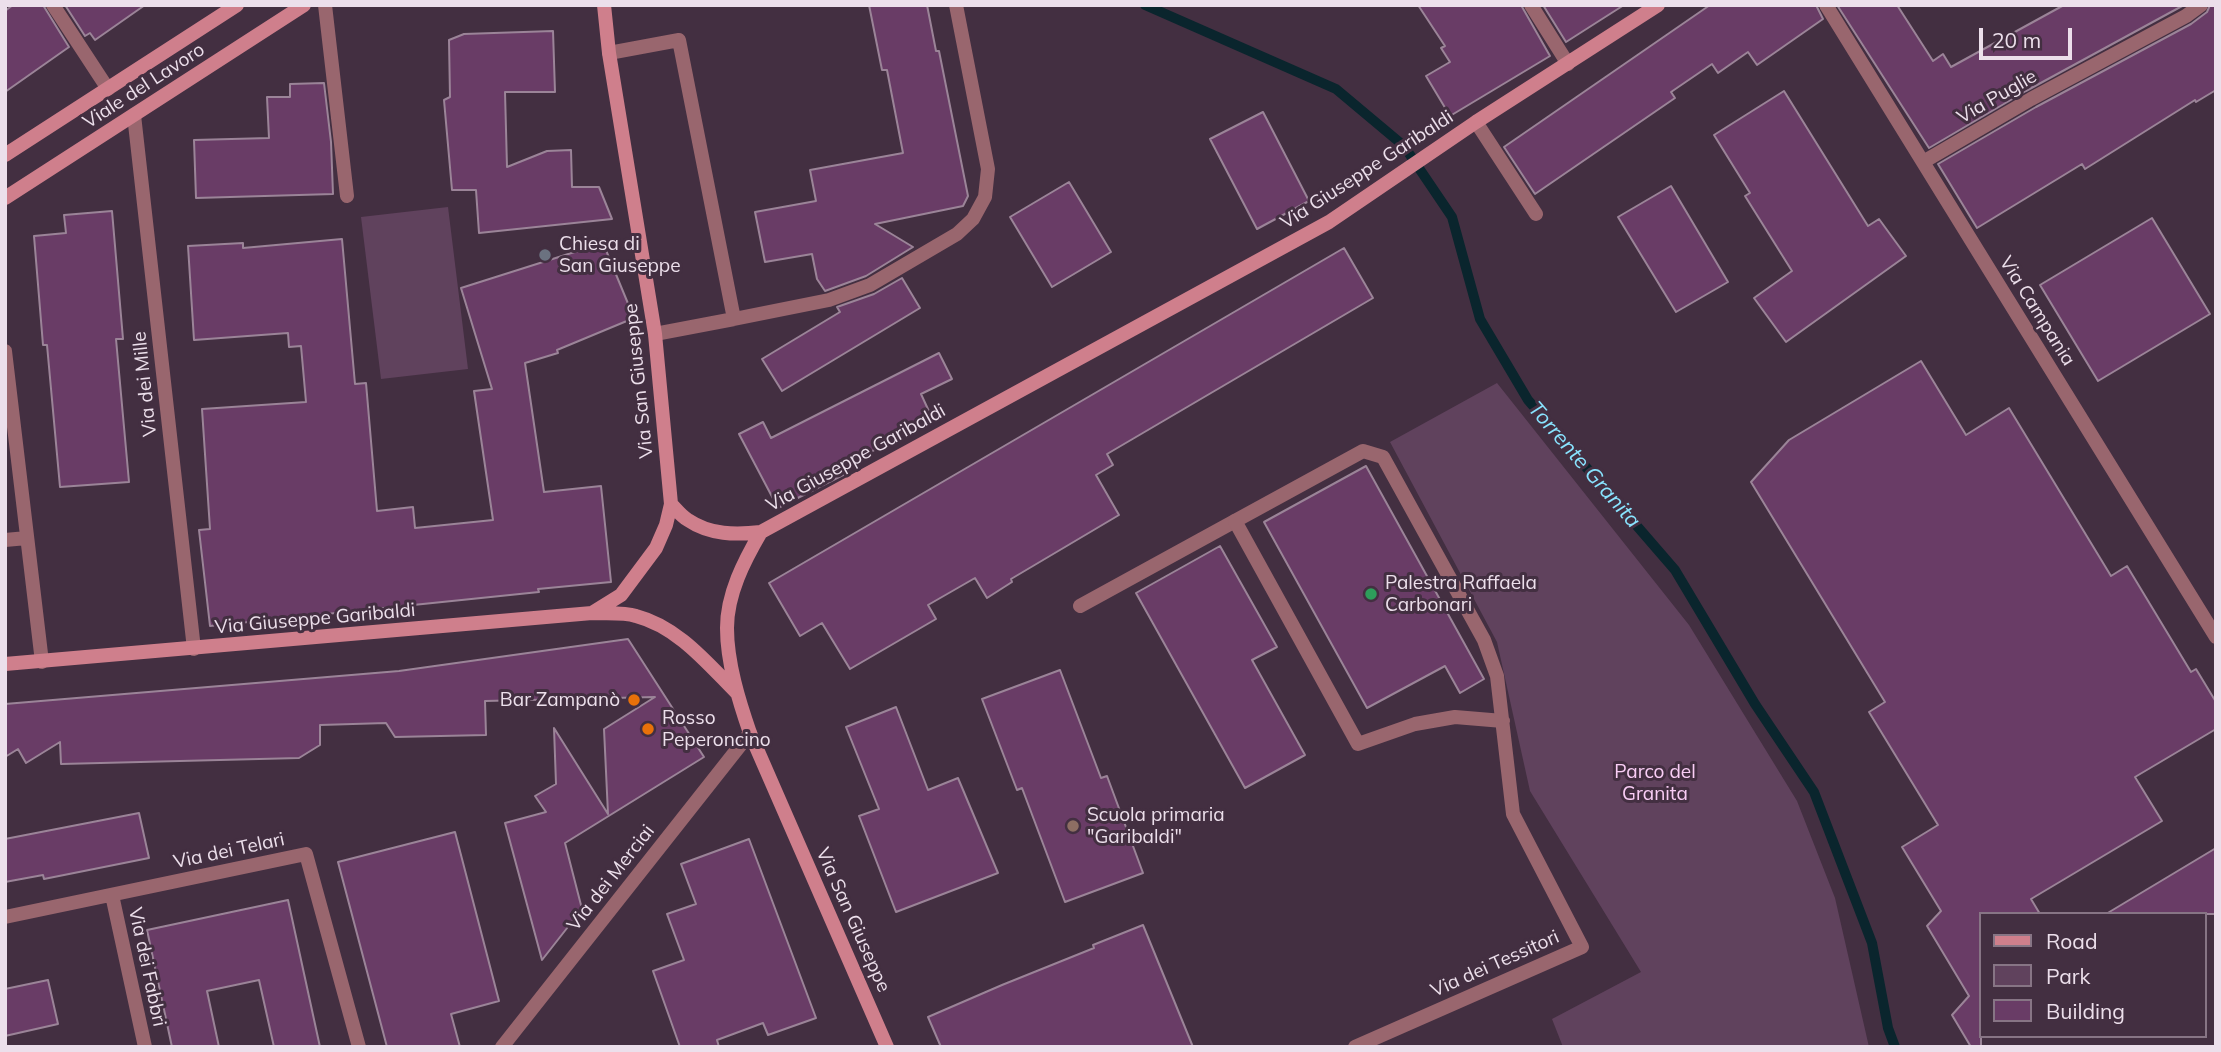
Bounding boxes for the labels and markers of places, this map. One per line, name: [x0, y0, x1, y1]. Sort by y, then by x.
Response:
place label: Chiesa di San Giuseppe: [559, 233, 681, 277]
marker: Chiesa di San Giuseppe: [537, 247, 553, 263]
place label: Palestra Raffaela Carbonari: [1385, 572, 1537, 616]
marker: Palestra Raffaela Carbonari: [1363, 586, 1379, 602]
place label: Bar Zampanò: [500, 689, 620, 711]
marker: Bar Zampanò: [626, 692, 642, 708]
place label: Rosso Peperoncino: [662, 707, 771, 751]
marker: Rosso Peperoncino: [640, 721, 656, 737]
place label: Scuola primaria "Garibaldi": [1087, 804, 1225, 848]
marker: Scuola primaria "Garibaldi": [1065, 818, 1081, 834]

